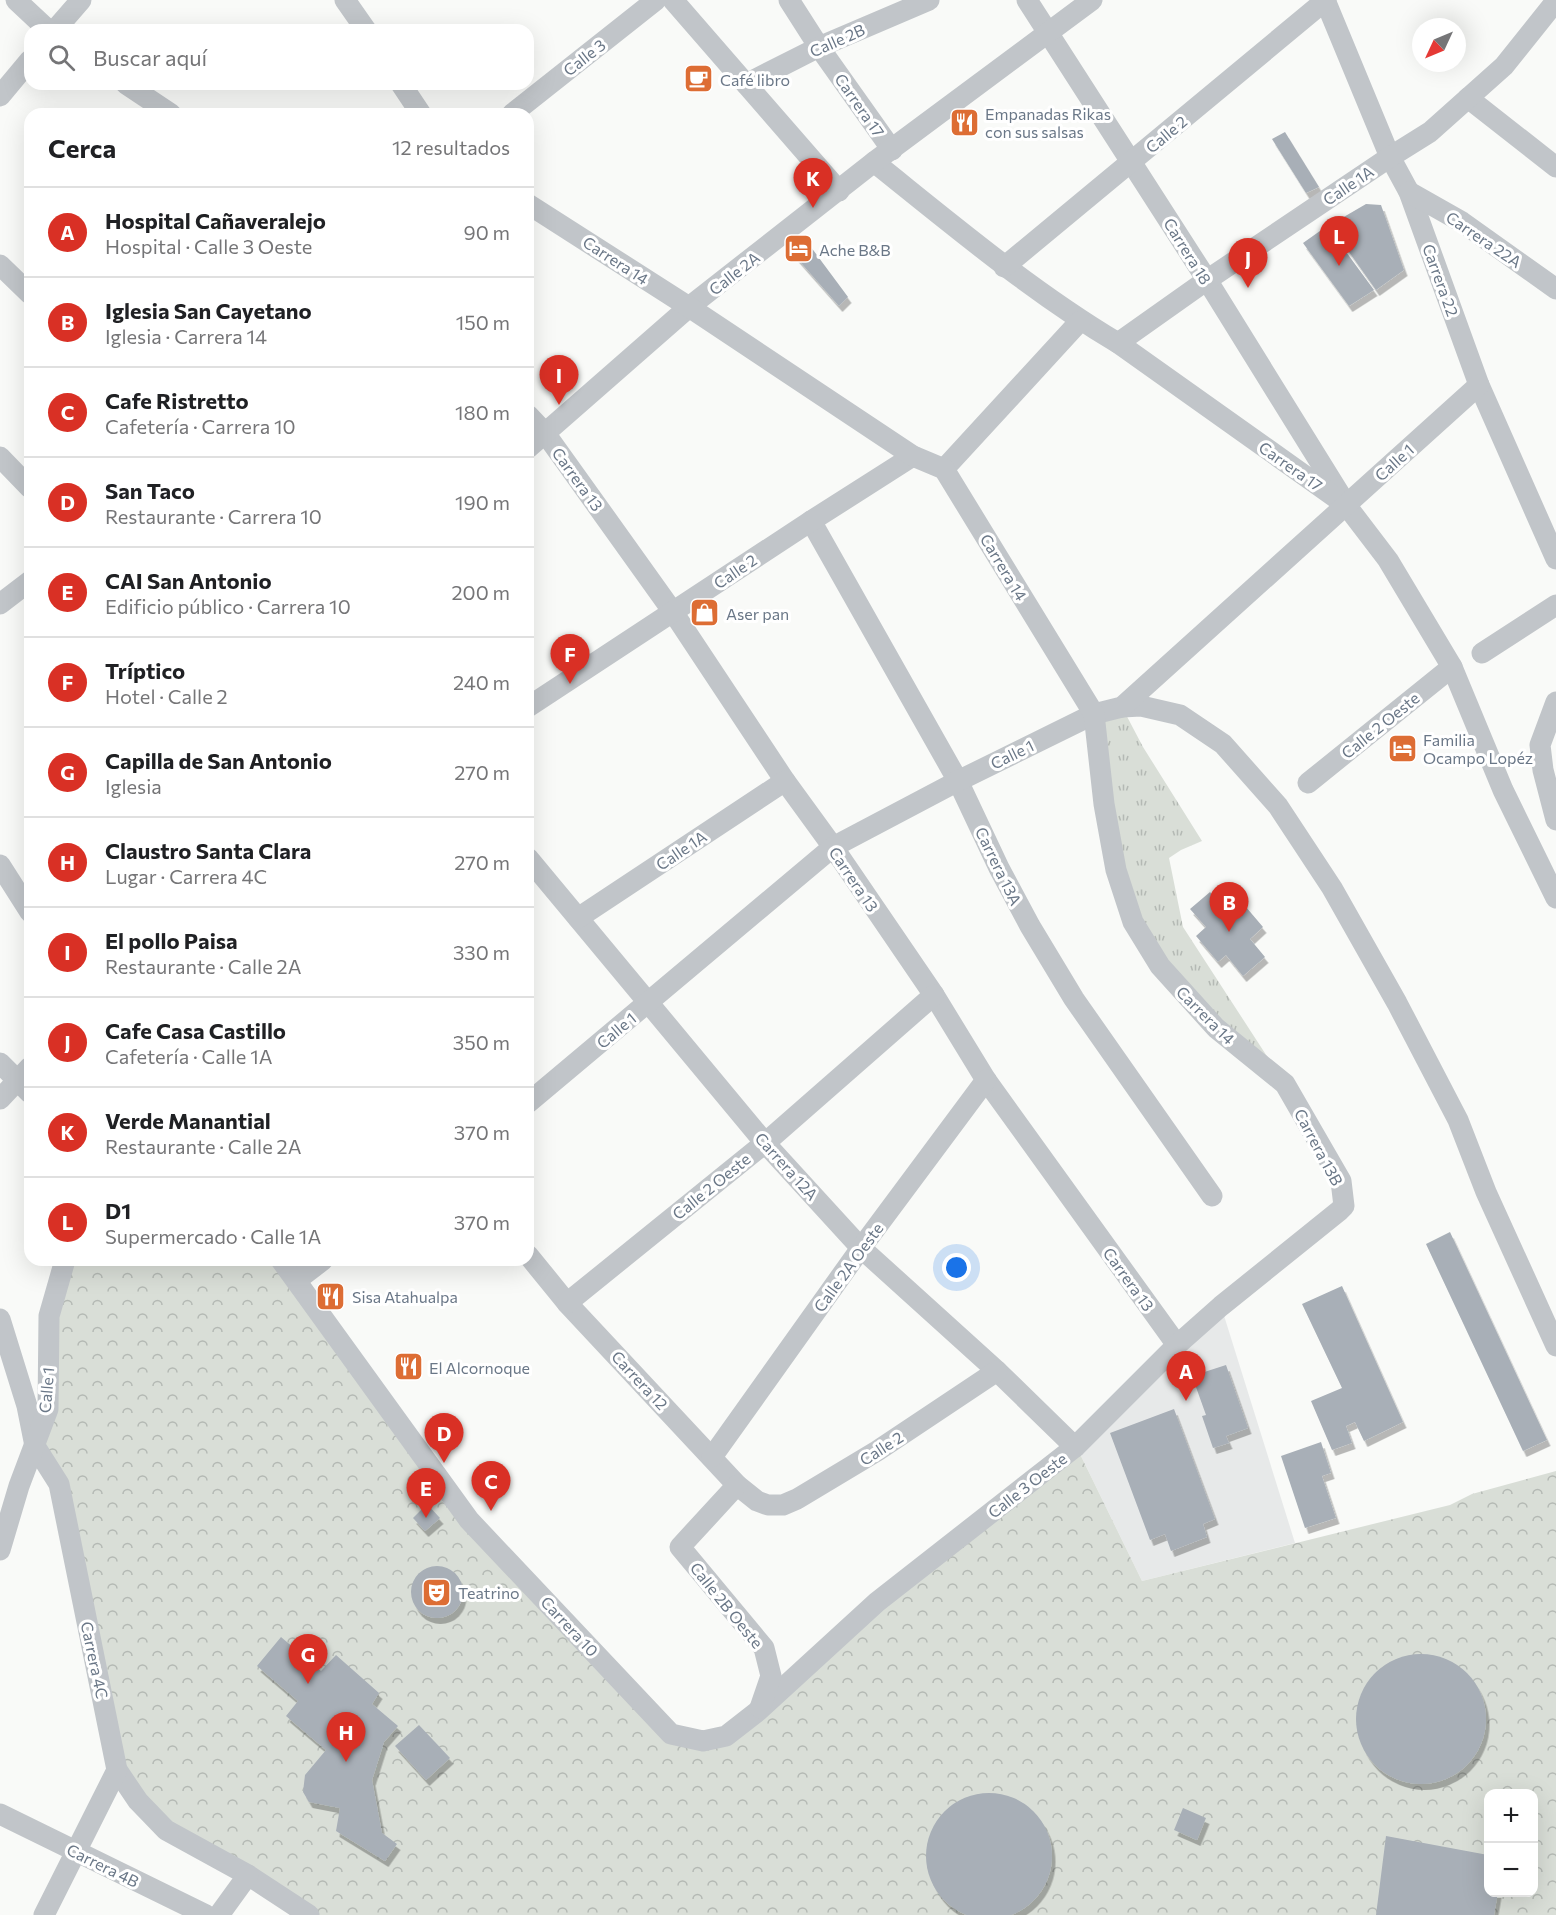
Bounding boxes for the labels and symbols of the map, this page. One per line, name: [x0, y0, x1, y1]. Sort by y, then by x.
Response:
north arrow: [1412, 18, 1466, 72]
street label: Calle 2B: [807, 19, 867, 61]
street label: Calle 3: [559, 35, 609, 79]
cafe icon: Café libro: [683, 63, 715, 95]
place label: Café libro: [720, 70, 790, 89]
street label: Carrera 17: [831, 70, 889, 140]
place label: Empanadas Rikas con sus salsas: [985, 104, 1111, 141]
restaurant icon: Empanadas Rikas con sus salsas: [948, 106, 980, 138]
street label: Calle 2: [1142, 111, 1191, 157]
pin: K: [794, 158, 832, 208]
street label: Calle 1A: [1319, 161, 1377, 209]
street label: Carrera 22A: [1443, 207, 1525, 271]
street label: Carrera 18: [1160, 214, 1216, 288]
pin: L: [1320, 216, 1358, 266]
street label: Carrera 14: [580, 232, 653, 288]
hotel icon: Ache B&B: [782, 233, 814, 265]
pin: J: [1228, 238, 1268, 288]
place label: Ache B&B: [819, 240, 891, 259]
street label: Carrera 22: [1419, 241, 1463, 319]
street label: Calle 2A: [705, 247, 763, 299]
pin: I: [540, 356, 578, 405]
street label: Carrera 17: [1256, 437, 1326, 495]
street label: Calle 1: [1371, 440, 1417, 484]
street label: Carrera 13: [549, 444, 607, 514]
street label: Carrera 14: [977, 530, 1032, 604]
street label: Calle 2: [710, 550, 760, 592]
shop icon: Aser pan: [689, 597, 721, 629]
place label: Aser pan: [726, 604, 789, 623]
pin: F: [550, 634, 590, 684]
street label: Calle 2 Oeste: [1337, 688, 1423, 762]
place label: Familia Ocampo Lopéz: [1423, 730, 1533, 767]
hotel icon: Familia Ocampo Lopéz: [1386, 732, 1418, 764]
street label: Calle 1: [987, 735, 1037, 773]
street label: Carrera 13A: [972, 824, 1026, 908]
street label: Calle 1A: [652, 826, 710, 874]
street label: Carrera 13: [825, 843, 883, 915]
pin: B: [1210, 882, 1248, 932]
street label: Carrera 14: [1173, 982, 1239, 1048]
street label: Calle 1: [592, 1008, 640, 1052]
street label: Carrera 13B: [1291, 1105, 1347, 1189]
street label: Carrera 12A: [752, 1128, 822, 1204]
street label: Calle 2 Oeste: [668, 1149, 754, 1223]
street label: Calle 2A Oeste: [809, 1219, 887, 1315]
street label: Carrera 13: [1100, 1244, 1158, 1314]
your location: [942, 1253, 971, 1282]
restaurant icon: Sisa Atahualpa: [315, 1280, 347, 1312]
place label: Sisa Atahualpa: [352, 1287, 458, 1306]
street label: Carrera 12: [608, 1347, 672, 1414]
restaurant icon: El Alcornoque: [392, 1351, 424, 1383]
pin: A: [1166, 1352, 1206, 1401]
place label: El Alcornoque: [429, 1358, 530, 1377]
street label: Calle 1: [35, 1366, 57, 1414]
pin: D: [424, 1414, 464, 1463]
street label: Calle 2: [856, 1427, 906, 1469]
street label: Calle 3 Oeste: [984, 1448, 1070, 1522]
pin: C: [472, 1462, 510, 1511]
pin: E: [406, 1468, 446, 1518]
street label: Calle 2B Oeste: [687, 1558, 767, 1652]
theatre icon: Teatrino: [421, 1576, 453, 1608]
place label: Teatrino: [458, 1583, 520, 1602]
street label: Carrera 10: [537, 1592, 603, 1660]
street label: Carrera 4C: [78, 1620, 112, 1700]
pin: G: [288, 1634, 328, 1684]
pin: H: [326, 1712, 366, 1762]
street label: Carrera 4B: [64, 1839, 142, 1891]

